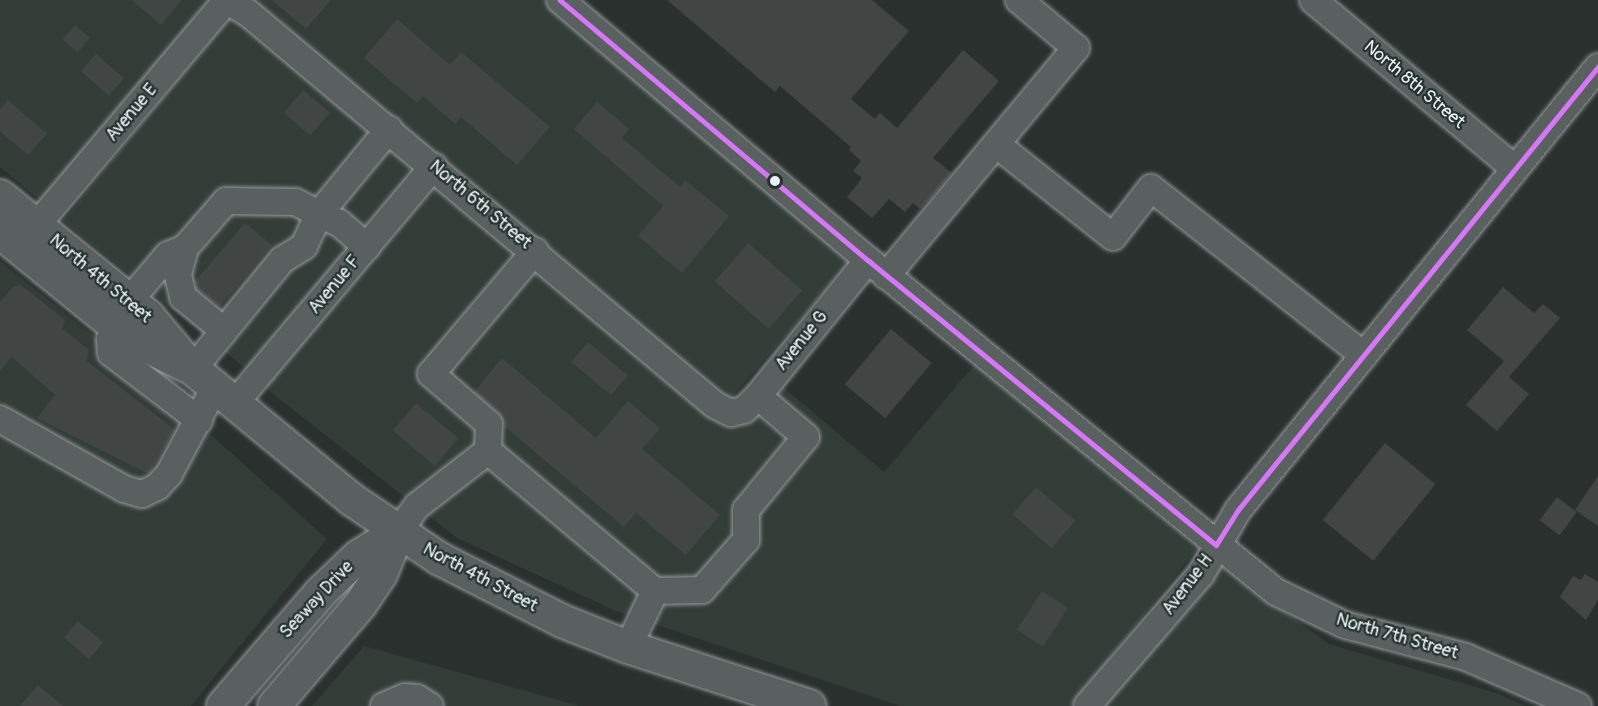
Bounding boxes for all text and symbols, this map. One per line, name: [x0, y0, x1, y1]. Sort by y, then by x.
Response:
street label: North 8th Street: [1359, 36, 1469, 134]
street label: Avenue E: [102, 80, 162, 146]
street label: North 6th Street: [425, 156, 535, 254]
unlabelled marker: [769, 175, 781, 187]
street label: North 4th Street: [45, 230, 155, 328]
street label: Avenue F: [304, 251, 366, 319]
street label: Avenue G: [771, 307, 833, 375]
street label: North 4th Street: [419, 539, 541, 617]
street label: Avenue H: [1158, 550, 1218, 620]
street label: Seaway Drive: [276, 557, 358, 643]
street label: North 7th Street: [1334, 609, 1460, 665]

